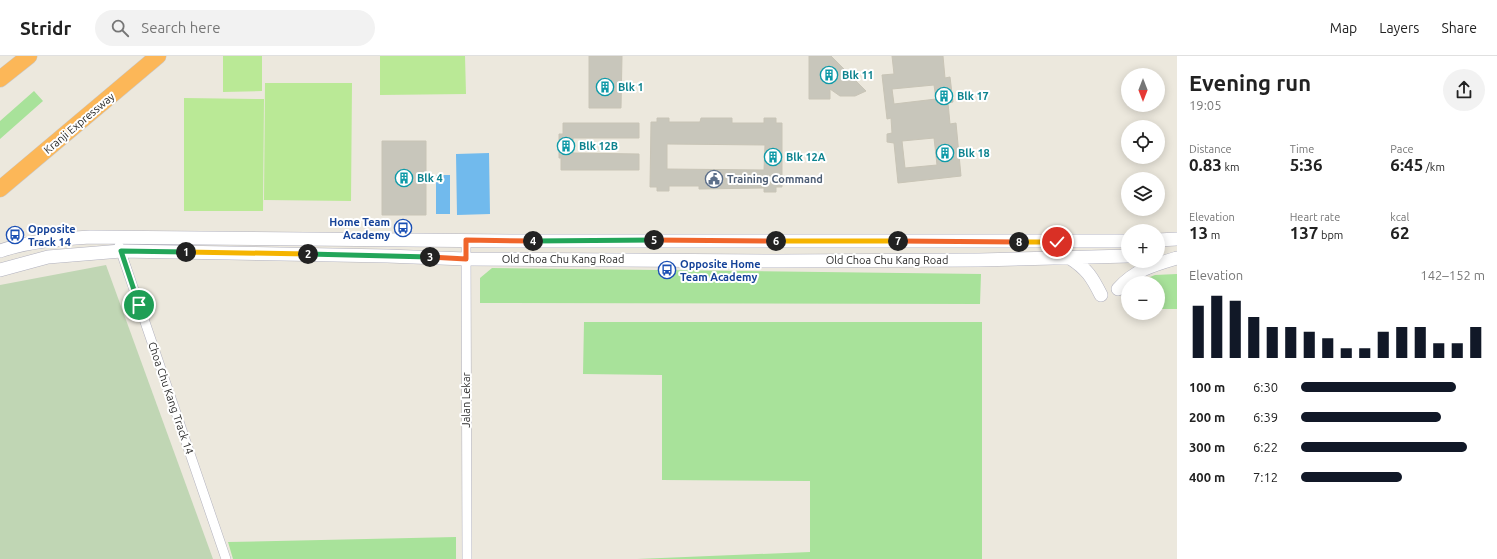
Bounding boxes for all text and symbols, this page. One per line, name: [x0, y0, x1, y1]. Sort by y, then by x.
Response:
search box: [95, 10, 375, 46]
text: Stridr: [20, 17, 71, 39]
icon: search: [109, 17, 131, 39]
text: Search here: [141, 19, 221, 36]
text: Map: [1330, 20, 1357, 36]
text: Layers: [1379, 20, 1419, 36]
text: Share: [1441, 20, 1477, 36]
building icon: Blk 11: [819, 65, 839, 85]
north arrow: [1121, 68, 1165, 112]
map controls: [1121, 68, 1165, 320]
place label: Blk 11: [842, 69, 874, 81]
button: share: [1443, 69, 1485, 111]
text: Evening run: [1189, 70, 1311, 95]
building icon: Blk 1: [595, 77, 615, 97]
place label: Blk 1: [618, 81, 644, 93]
building icon: Blk 17: [934, 86, 954, 106]
street label: Kranji Expressway: [41, 90, 117, 156]
place label: Blk 17: [957, 90, 989, 102]
text: 19:05: [1189, 98, 1222, 112]
button: locate: [1121, 120, 1165, 164]
building icon: Blk 12B: [556, 136, 576, 156]
place label: Blk 12B: [579, 140, 618, 152]
building icon: Blk 18: [935, 143, 955, 163]
text: Distance: [1189, 143, 1232, 155]
text: Time: [1290, 143, 1314, 155]
text: Pace: [1390, 143, 1414, 155]
building icon: Blk 12A: [763, 147, 783, 167]
place label: Blk 18: [958, 147, 990, 159]
place label: Blk 12A: [786, 151, 826, 163]
text: 0.83: [1189, 155, 1222, 174]
text: 5:36: [1290, 155, 1323, 174]
text: 6:45: [1390, 155, 1423, 174]
text: km: [1222, 161, 1240, 173]
text: /km: [1423, 161, 1445, 173]
building icon: Blk 4: [394, 168, 414, 188]
public building icon: Training Command: [704, 169, 724, 189]
place label: Blk 4: [417, 172, 443, 184]
button: layers: [1121, 172, 1165, 216]
place label: Training Command: [727, 173, 823, 185]
text: Elevation: [1189, 211, 1235, 223]
text: Heart rate: [1290, 211, 1340, 223]
text: kcal: [1390, 211, 1409, 223]
place label: Home Team Academy: [329, 216, 390, 241]
bus stop icon: Home Team Academy: [393, 218, 413, 238]
place label: Opposite Track 14: [28, 223, 76, 248]
text: 13: [1189, 223, 1208, 242]
text: 137: [1290, 223, 1318, 242]
text: 62: [1390, 223, 1410, 242]
button: +: [1121, 224, 1165, 268]
bus stop icon: Opposite Track 14: [5, 225, 25, 245]
pin: [1040, 225, 1074, 259]
text: m: [1208, 229, 1220, 241]
text: bpm: [1318, 229, 1343, 241]
pin: 5: [644, 230, 664, 250]
pin: 4: [523, 231, 543, 251]
pin: 6: [766, 231, 786, 251]
pin: 7: [888, 231, 908, 251]
icon: check: [1046, 231, 1068, 253]
pin: 8: [1009, 232, 1029, 252]
text: 5: [651, 234, 657, 246]
text: 4: [530, 235, 536, 247]
text: 6: [773, 235, 779, 247]
text: 7: [895, 235, 901, 247]
text: 8: [1016, 236, 1022, 248]
pin: 1: [176, 242, 196, 262]
pin: 2: [298, 244, 318, 264]
text: 1: [183, 246, 189, 258]
pin: 3: [420, 247, 440, 267]
text: 2: [305, 248, 311, 260]
text: 3: [427, 251, 433, 263]
street label: Old Choa Chu Kang Road: [502, 253, 624, 265]
street label: Old Choa Chu Kang Road: [826, 254, 948, 266]
place label: Opposite Home Team Academy: [680, 258, 761, 283]
bus stop icon: Opposite Home Team Academy: [657, 260, 677, 280]
text: Elevation: [1189, 268, 1243, 282]
text: 142–152 m: [1420, 268, 1485, 282]
button: −: [1121, 276, 1165, 320]
pin: [122, 288, 156, 322]
icon: arrive: [128, 294, 150, 316]
street label: Choa Chu Kang Track 14: [146, 340, 196, 456]
street label: Jalan Lekar: [460, 371, 472, 428]
text: 100 m: [1189, 380, 1225, 394]
text: 6:30: [1253, 380, 1278, 394]
text: 200 m: [1189, 410, 1225, 424]
text: 6:39: [1253, 410, 1278, 424]
text: 300 m: [1189, 440, 1225, 454]
text: 6:22: [1253, 440, 1278, 454]
text: 400 m: [1189, 470, 1225, 484]
text: 7:12: [1253, 470, 1278, 484]

